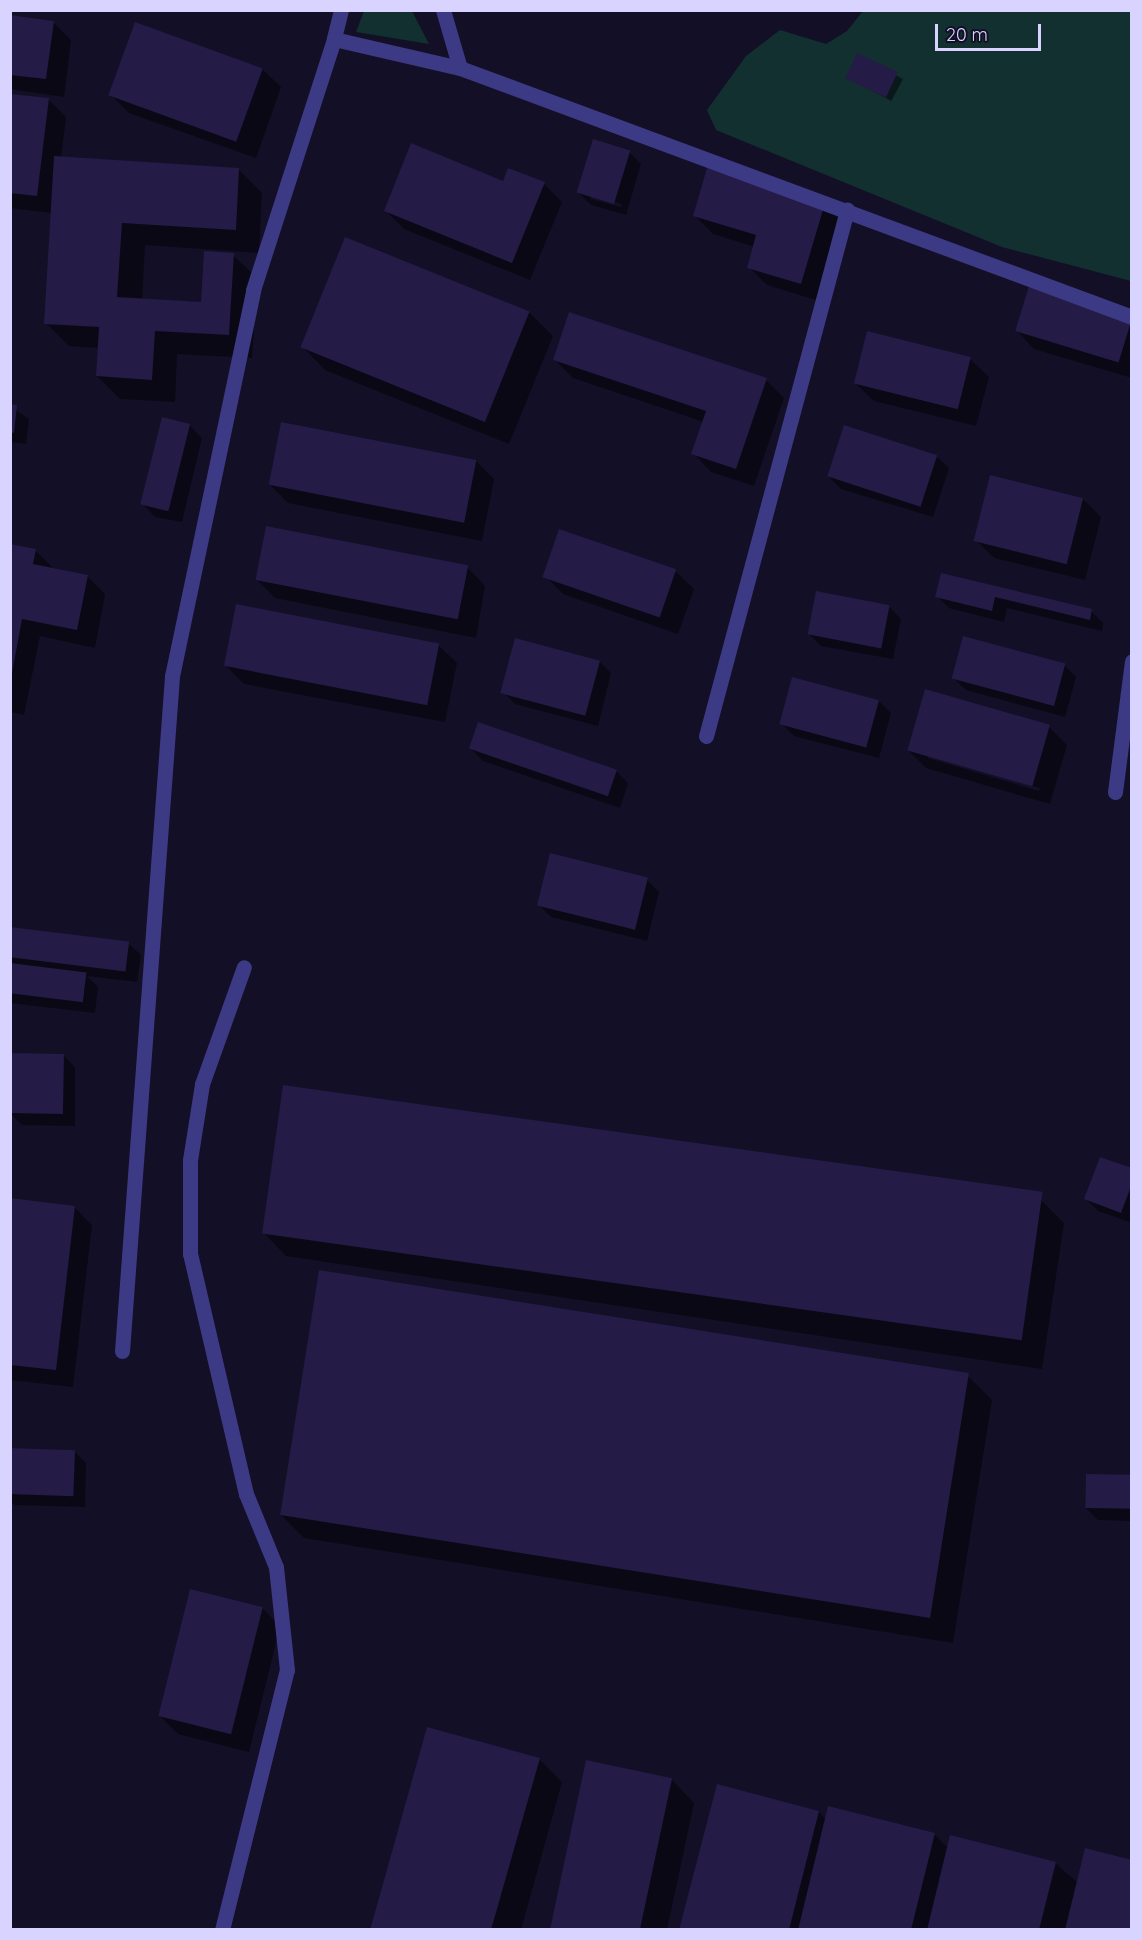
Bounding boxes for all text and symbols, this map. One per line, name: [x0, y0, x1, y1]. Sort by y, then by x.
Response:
scale bar: [938, 12, 1044, 50]
text: 20 m: [946, 23, 988, 46]

